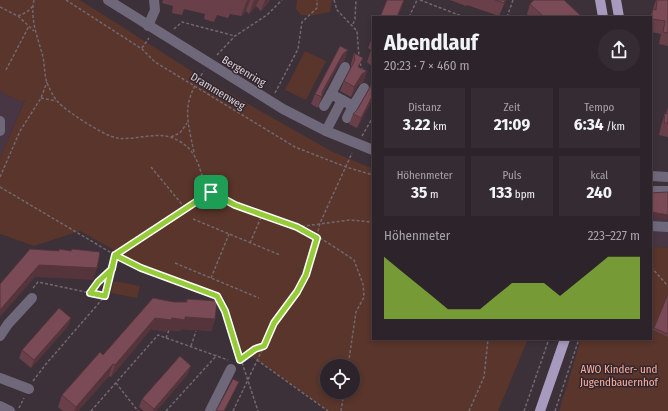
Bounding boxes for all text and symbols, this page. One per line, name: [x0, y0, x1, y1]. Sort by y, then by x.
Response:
text: Abendlauf: [384, 29, 478, 56]
button: share: [598, 29, 640, 71]
street label: Bergenring: [219, 53, 269, 90]
text: 20:23 · 7 × 460 m: [384, 58, 470, 73]
street label: Drammenweg: [188, 70, 248, 113]
text: Distanz: [408, 101, 441, 114]
text: Zeit: [504, 101, 520, 114]
text: Tempo: [584, 101, 614, 114]
text: 3.22: [403, 114, 430, 135]
text: 21:09: [494, 114, 530, 135]
text: 6:34: [574, 114, 604, 135]
text: km: [430, 120, 447, 133]
text: /km: [604, 120, 625, 133]
text: Höhenmeter: [397, 169, 453, 182]
text: Puls: [503, 169, 521, 182]
text: kcal: [590, 169, 608, 182]
pin: [194, 175, 228, 209]
icon: arrive: [200, 181, 222, 203]
text: 35: [411, 182, 427, 203]
text: 133: [489, 182, 512, 203]
text: 240: [587, 182, 612, 203]
text: m: [427, 188, 438, 201]
text: bpm: [512, 188, 535, 201]
text: Höhenmeter: [384, 228, 450, 243]
text: 223–227 m: [588, 228, 640, 243]
map controls: [320, 359, 360, 399]
button: locate: [320, 359, 360, 399]
park label: AWO Kinder- und Jugendbauernhof: [580, 363, 659, 389]

